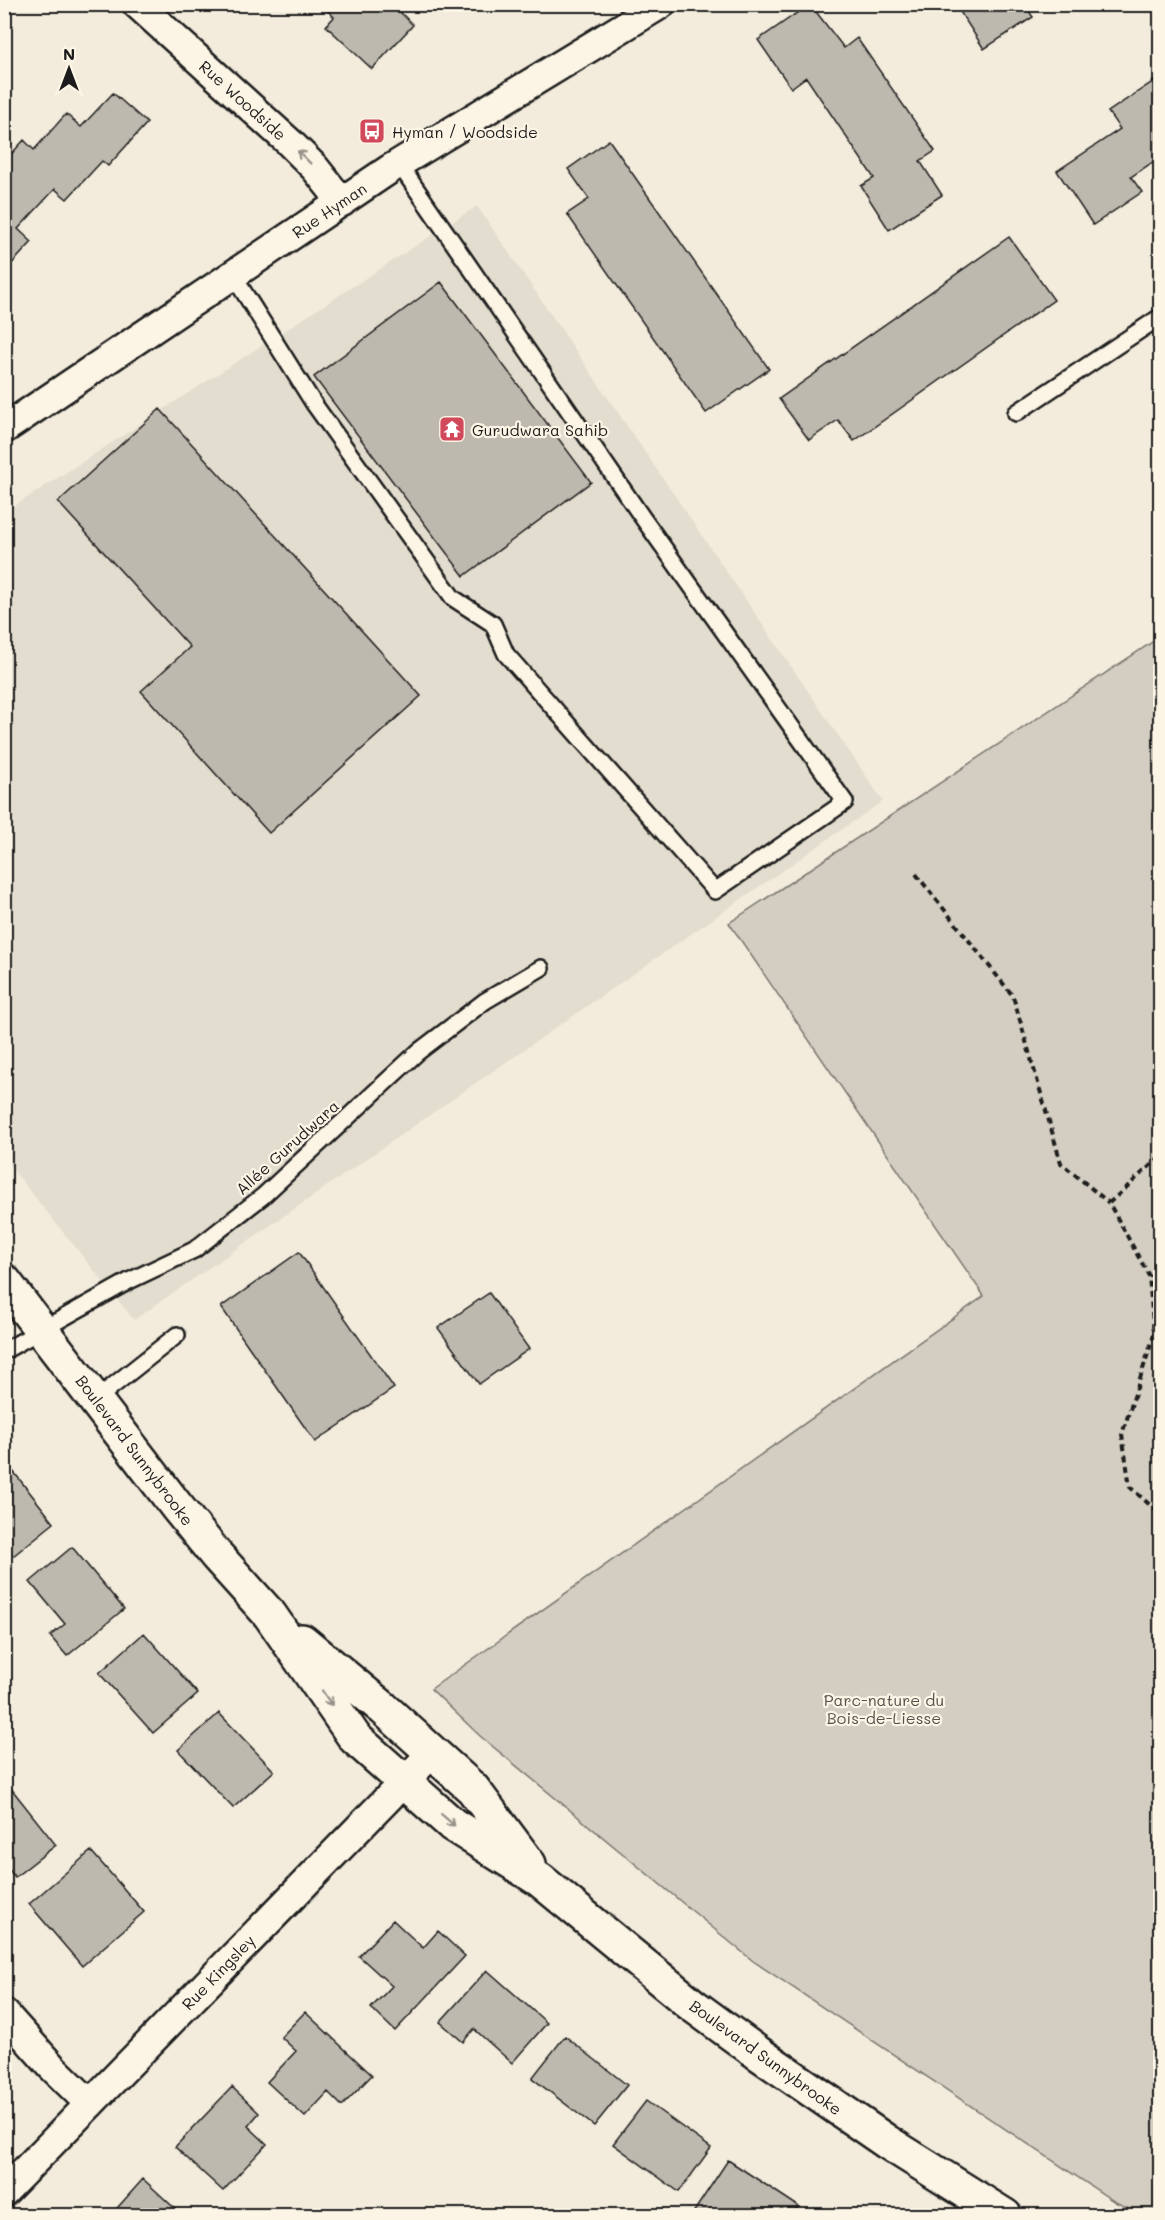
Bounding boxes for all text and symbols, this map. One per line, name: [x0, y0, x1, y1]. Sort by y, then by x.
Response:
north arrow: [39, 39, 99, 99]
text: N: [63, 43, 75, 64]
street label: Rue Woodside: [195, 55, 291, 145]
bus stop icon: Hyman / Woodside: [357, 116, 387, 146]
place label: Hyman / Woodside: [392, 121, 538, 142]
one-way arrow: [297, 150, 312, 164]
street label: Rue Hyman: [288, 177, 370, 243]
temple icon: Gurudwara Sahib: [437, 414, 467, 444]
place label: Gurudwara Sahib: [472, 419, 608, 440]
street label: Allée Gurudwara: [231, 1095, 343, 1199]
street label: Boulevard Sunnybrooke: [71, 1370, 199, 1530]
one-way arrow: [321, 1689, 333, 1706]
park label: Parc-nature du Bois-de-Liesse: [824, 1689, 944, 1728]
one-way arrow: [440, 1813, 455, 1827]
street label: Rue Kingsley: [177, 1930, 259, 2014]
street label: Boulevard Sunnybrooke: [686, 1995, 846, 2119]

